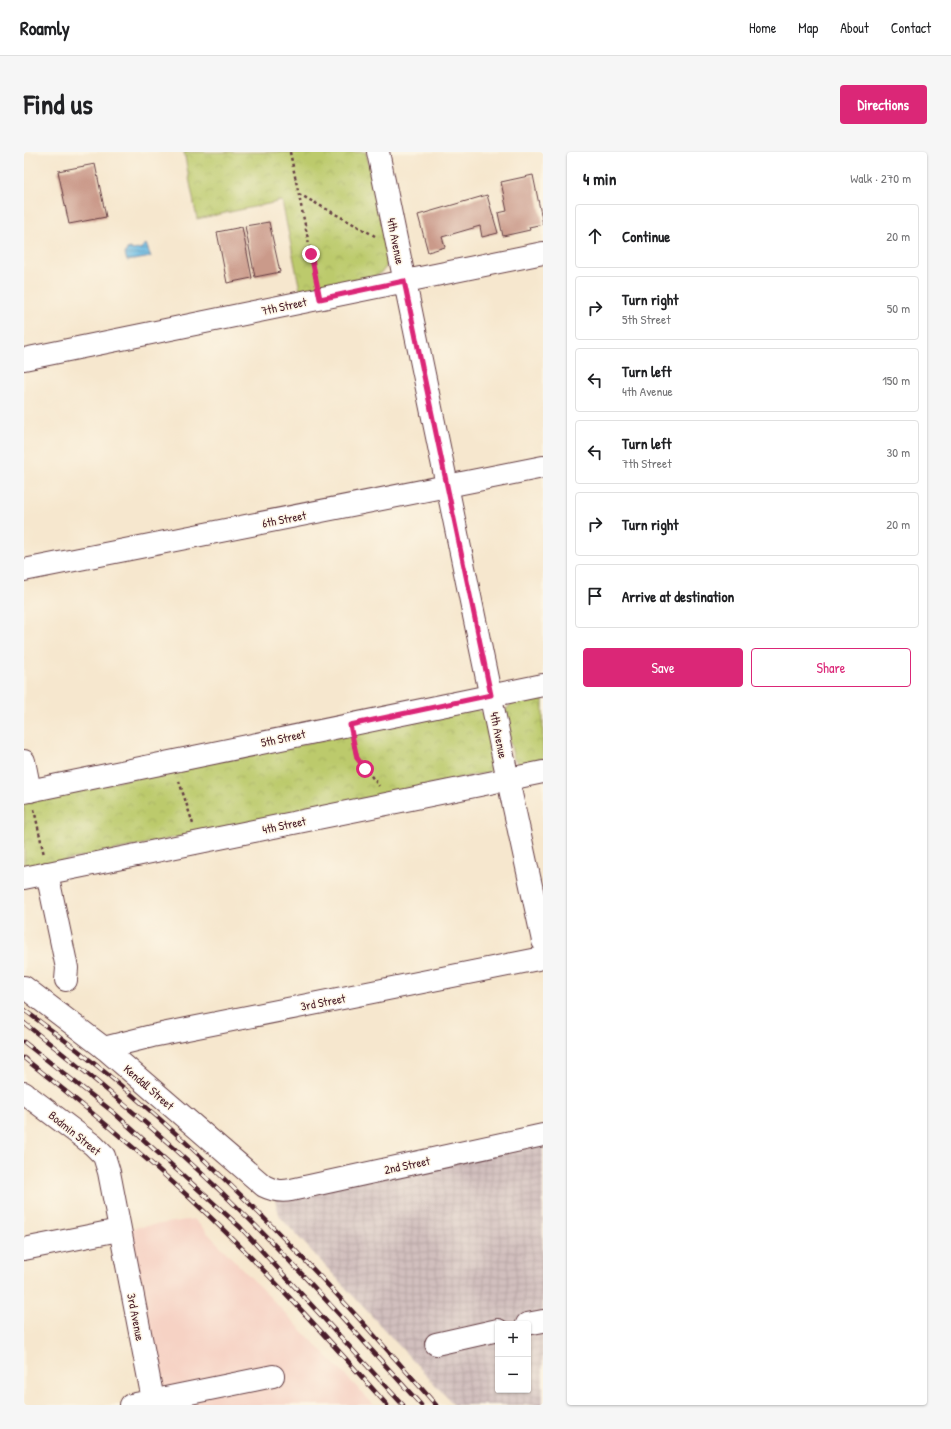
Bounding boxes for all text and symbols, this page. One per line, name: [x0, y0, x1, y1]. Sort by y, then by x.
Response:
text: Roamly: [20, 15, 70, 41]
text: Home: [749, 18, 776, 37]
text: Map: [798, 18, 818, 37]
text: About: [840, 18, 869, 37]
text: Contact: [891, 18, 931, 37]
text: Find us: [24, 85, 93, 123]
button: Directions: [840, 85, 927, 124]
text: 4 min: [583, 167, 616, 190]
text: Walk · 270 m: [850, 169, 911, 187]
street label: 4th Avenue: [383, 216, 409, 266]
icon: ahead: [584, 225, 606, 247]
text: Continue: [622, 226, 670, 247]
text: 20 m: [886, 227, 910, 245]
route end: [302, 245, 320, 263]
text: Turn right: [622, 289, 678, 310]
street label: 7th Street: [260, 293, 309, 319]
icon: right: [584, 297, 606, 319]
text: 50 m: [887, 299, 910, 317]
text: 5th Street: [622, 310, 671, 328]
text: Turn left: [622, 361, 672, 382]
icon: left: [584, 369, 606, 391]
text: 150 m: [882, 371, 910, 389]
text: 4th Avenue: [622, 382, 673, 400]
text: Turn left: [622, 433, 672, 454]
icon: left: [584, 441, 606, 463]
text: 30 m: [887, 443, 910, 461]
text: 7th Street: [622, 454, 672, 472]
street label: 6th Street: [260, 506, 308, 532]
icon: right: [584, 513, 606, 535]
text: Turn right: [622, 514, 678, 535]
text: 20 m: [886, 515, 910, 533]
icon: arrive: [584, 585, 606, 607]
text: Arrive at destination: [622, 586, 734, 607]
button: Save: [583, 648, 743, 687]
button: Share: [751, 648, 911, 687]
street label: 4th Avenue: [486, 710, 512, 760]
street label: 5th Street: [259, 725, 308, 751]
route start: [356, 760, 374, 778]
street label: 4th Street: [261, 812, 308, 838]
street label: 3rd Street: [299, 989, 348, 1015]
street label: Kendall Street: [120, 1060, 179, 1114]
street label: Bodmin Street: [45, 1107, 105, 1160]
street label: 2nd Street: [383, 1152, 432, 1178]
street label: 3rd Avenue: [123, 1292, 149, 1342]
map controls: [495, 1321, 531, 1393]
button: +: [495, 1321, 531, 1357]
button: −: [495, 1357, 531, 1393]

